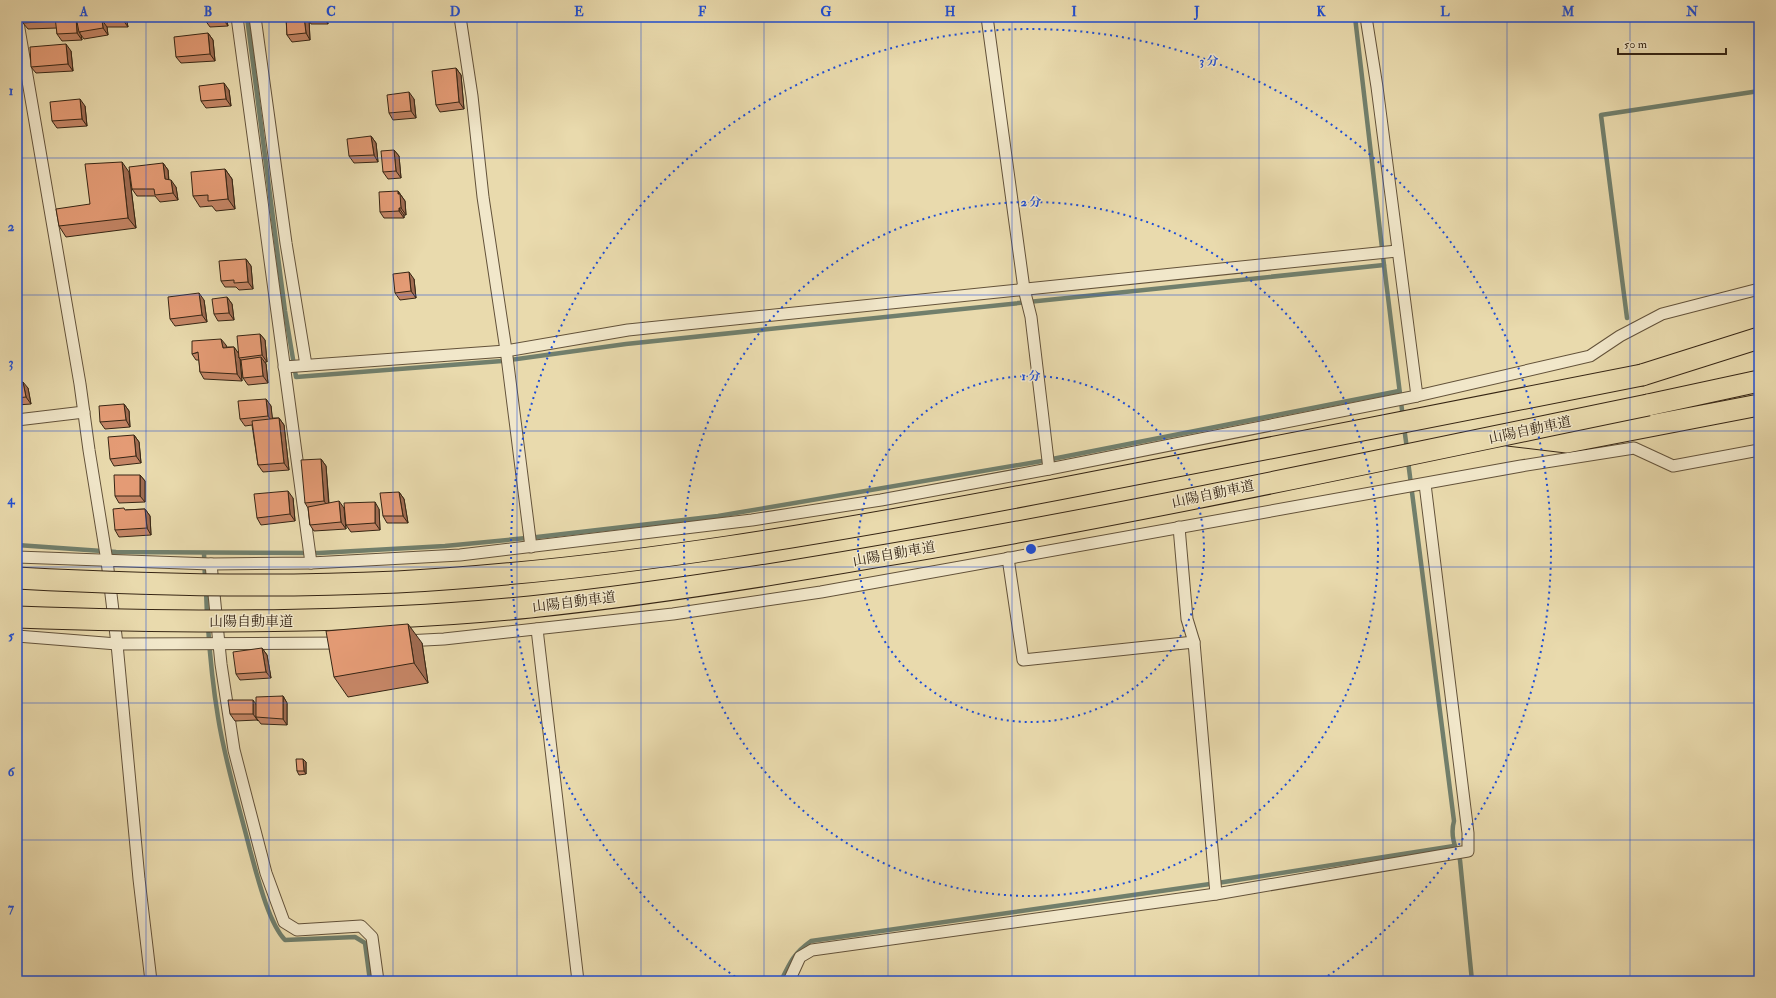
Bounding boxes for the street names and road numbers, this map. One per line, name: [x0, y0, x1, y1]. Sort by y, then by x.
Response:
street label: 山陽自動車道: [1487, 413, 1573, 447]
street label: 山陽自動車道: [1170, 477, 1256, 511]
street label: 山陽自動車道: [851, 538, 937, 570]
street label: 山陽自動車道: [531, 588, 617, 616]
street label: 山陽自動車道: [209, 613, 293, 630]

